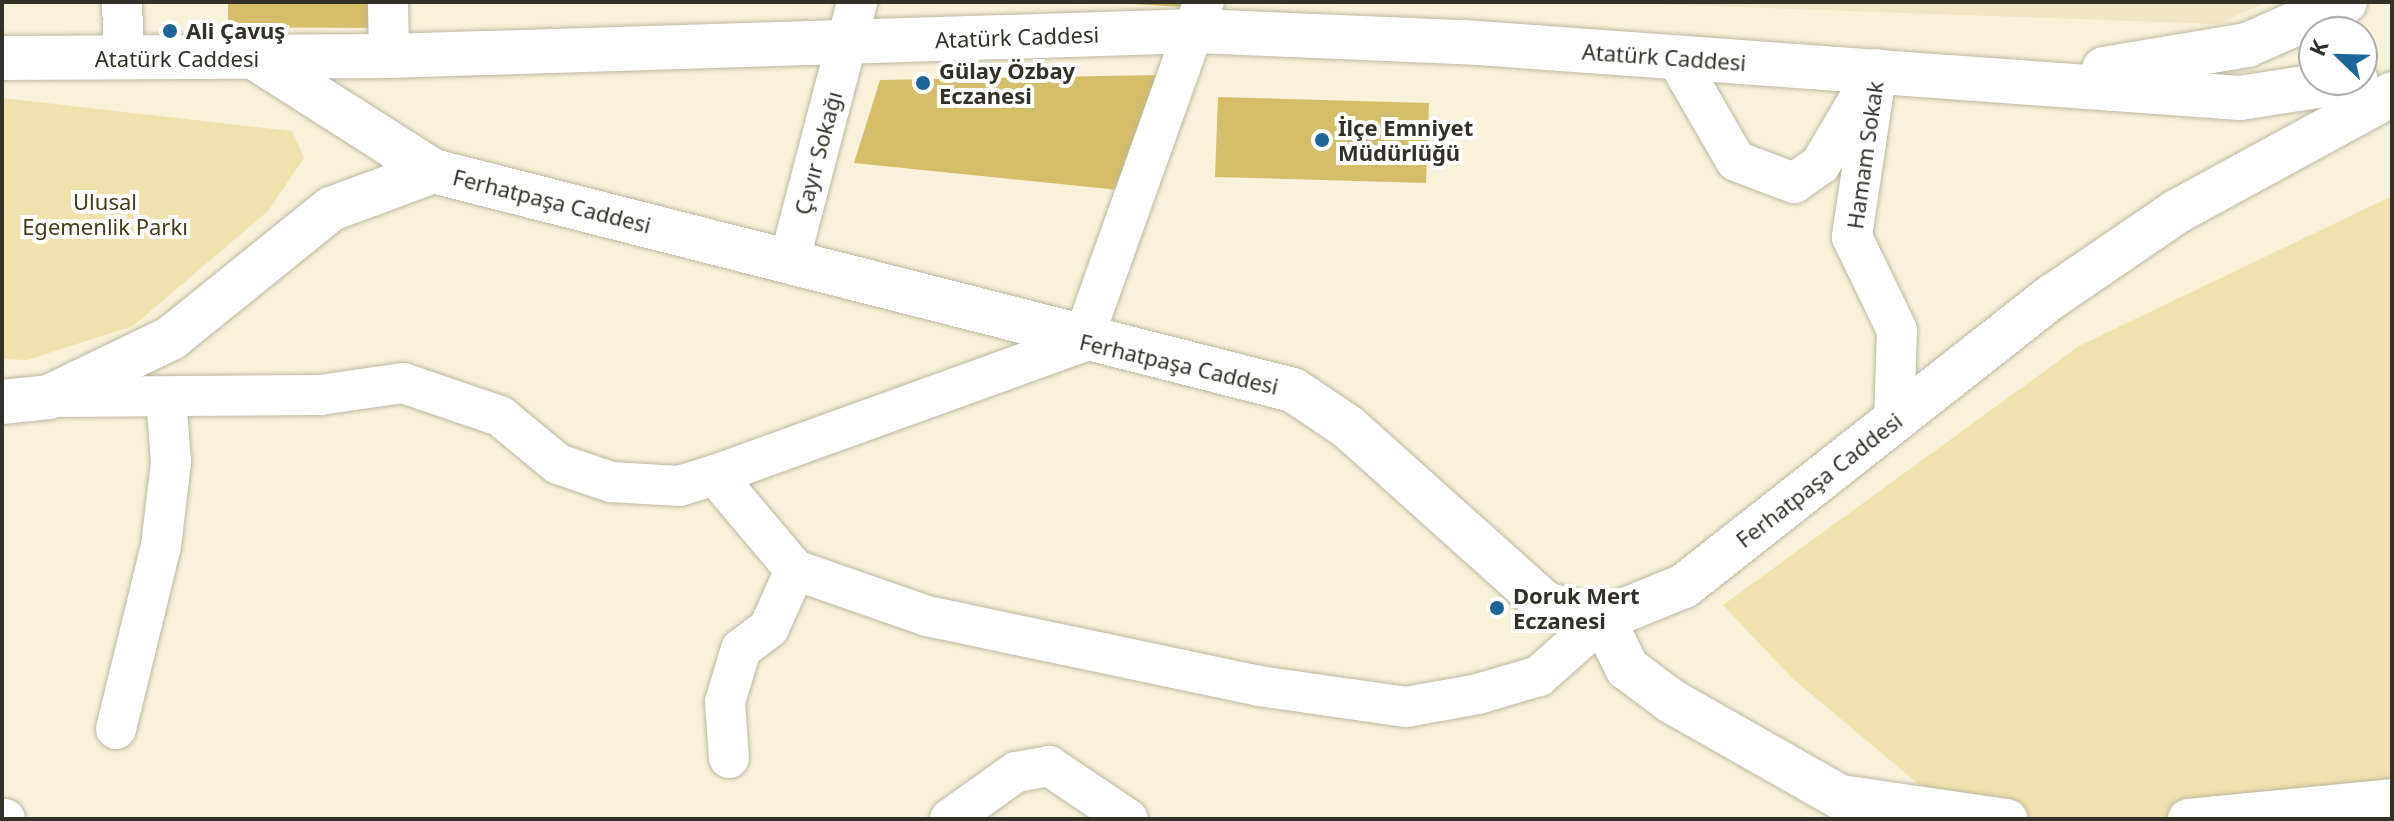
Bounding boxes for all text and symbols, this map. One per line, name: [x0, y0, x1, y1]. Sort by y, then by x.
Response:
north arrow: [2298, 16, 2378, 96]
place label: Ali Çavuş: [186, 18, 285, 44]
street label: Atatürk Caddesi: [934, 21, 1100, 53]
marker: Ali Çavuş: [161, 22, 179, 40]
text: K: [2301, 35, 2334, 60]
street label: Atatürk Caddesi: [1581, 38, 1747, 76]
street label: Atatürk Caddesi: [95, 46, 259, 72]
place label: Gülay Özbay Eczanesi: [939, 57, 1075, 108]
marker: Gülay Özbay Eczanesi: [914, 74, 932, 92]
street label: Hamam Sokak: [1842, 79, 1888, 231]
street label: Çayır Sokağı: [789, 88, 847, 218]
place label: İlçe Emniyet Müdürlüğü: [1338, 114, 1473, 166]
marker: İlçe Emniyet Müdürlüğü: [1313, 131, 1331, 149]
street label: Ferhatpaşa Caddesi: [450, 164, 654, 238]
park label: Ulusal Egemenlik Parkı: [22, 188, 188, 240]
street label: Ferhatpaşa Caddesi: [1077, 328, 1281, 400]
street label: Ferhatpaşa Caddesi: [1731, 407, 1907, 553]
place label: Doruk Mert Eczanesi: [1513, 582, 1640, 634]
marker: Doruk Mert Eczanesi: [1488, 599, 1506, 617]

